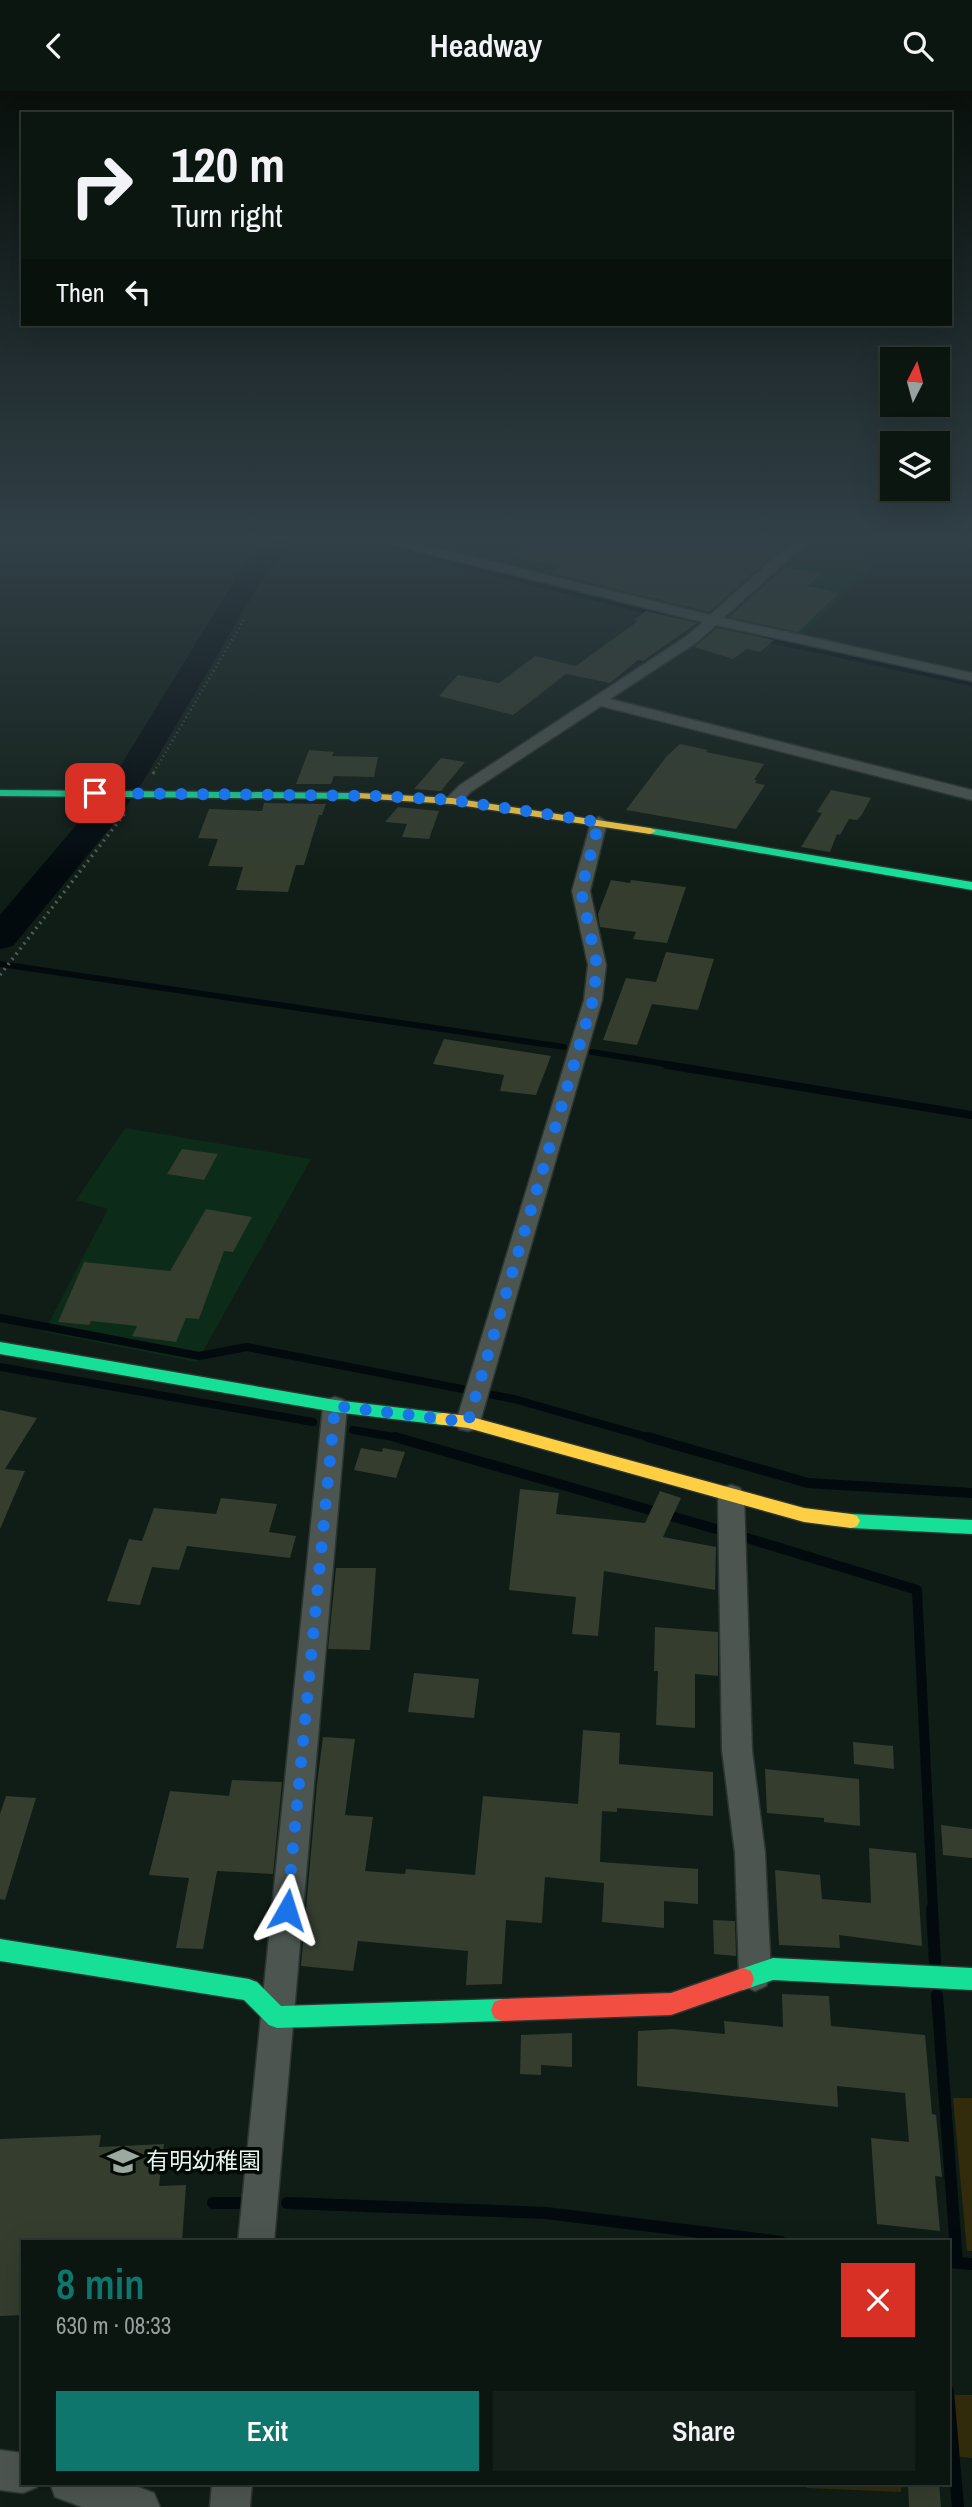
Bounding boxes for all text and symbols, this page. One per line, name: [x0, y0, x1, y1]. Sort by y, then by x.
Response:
text: Headway: [430, 24, 542, 67]
icon: back: [35, 27, 73, 65]
icon: search: [899, 27, 937, 65]
text: 120 m: [171, 131, 285, 197]
icon: right: [56, 140, 147, 231]
text: Turn right: [171, 194, 283, 237]
icon: left: [119, 273, 157, 311]
text: Then: [56, 275, 105, 310]
north arrow: [880, 347, 950, 417]
map controls: [880, 347, 950, 501]
button: layers: [880, 431, 950, 501]
pin: [65, 763, 125, 823]
icon: arrive: [76, 774, 114, 812]
position arrow: [250, 1873, 324, 1947]
school or university icon: 有明幼稚園: [106, 2144, 140, 2178]
place label: 有明幼稚園: [146, 2145, 261, 2176]
text: 8 min: [56, 2256, 145, 2312]
button: close: [841, 2263, 915, 2337]
text: 630 m · 08:33: [56, 2310, 171, 2341]
button: Exit: [56, 2391, 479, 2471]
button: Share: [493, 2391, 915, 2471]

